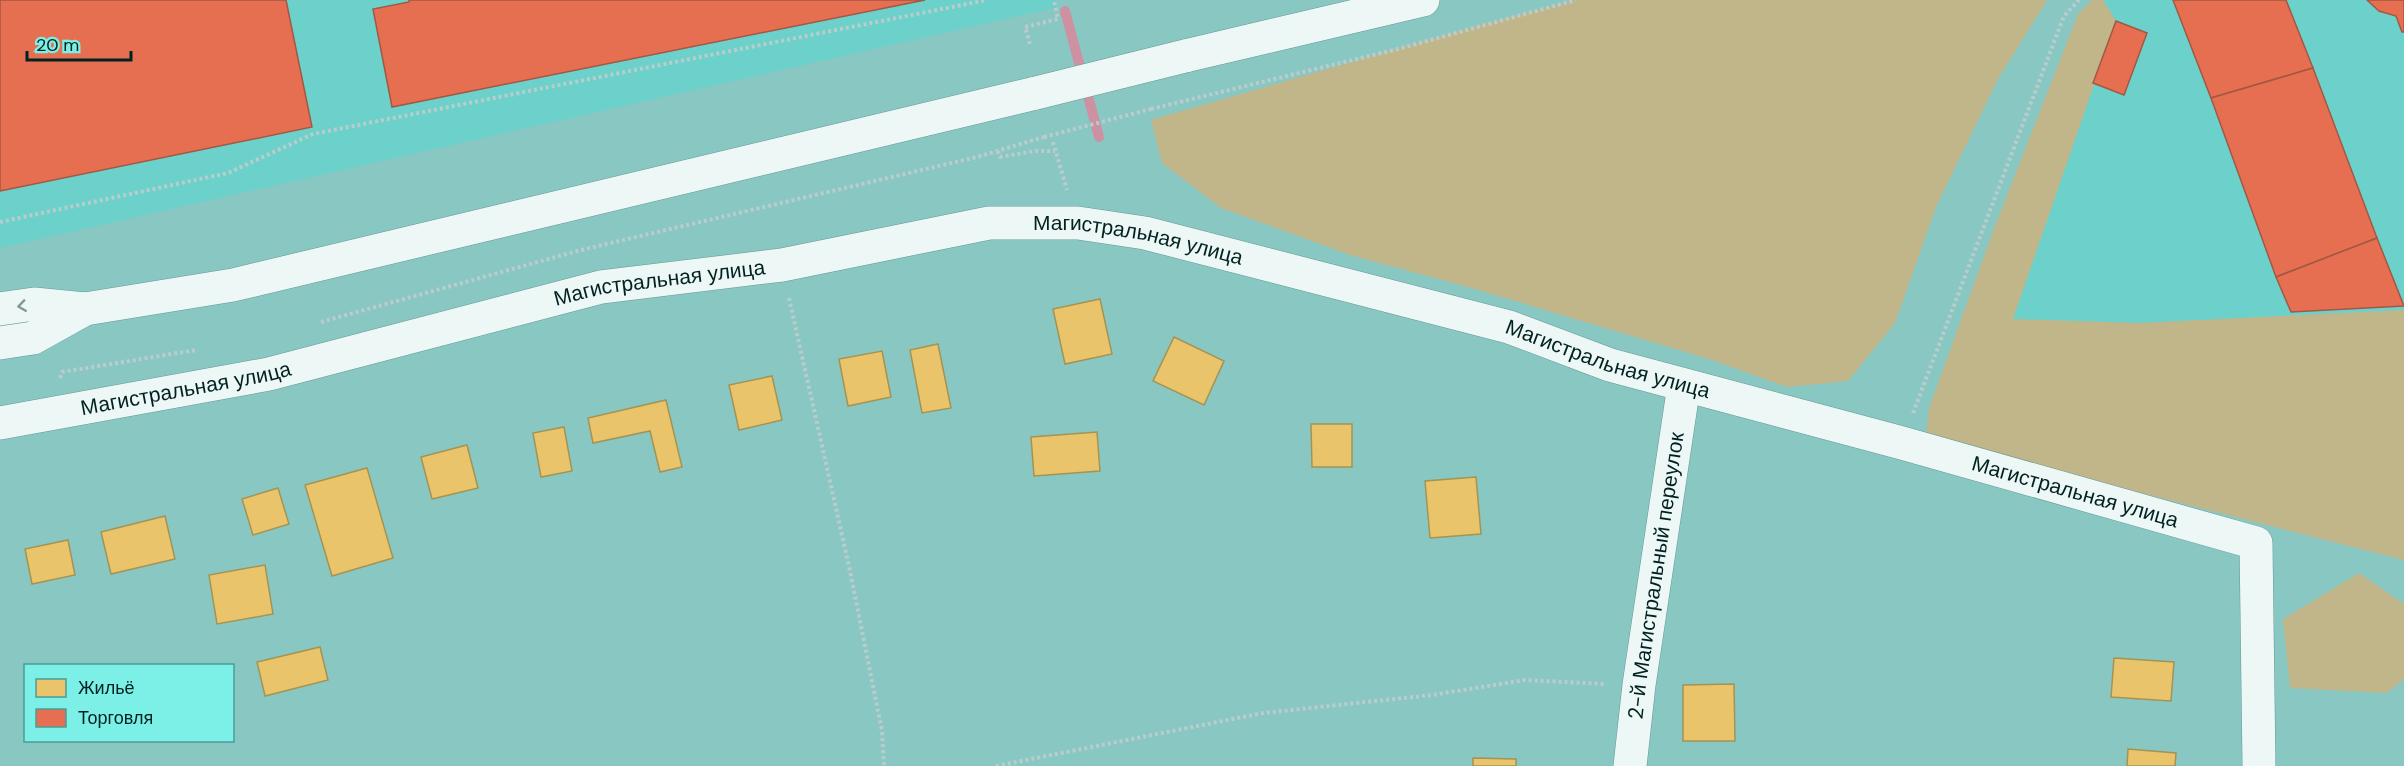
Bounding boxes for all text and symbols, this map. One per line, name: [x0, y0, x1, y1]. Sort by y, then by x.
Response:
scale bar: [27, 24, 130, 62]
text: 20 m: [36, 33, 79, 57]
street label: Магистральная улица: [1033, 209, 1246, 272]
street label: Магистральная улица: [551, 253, 767, 313]
one-way arrow: [17, 300, 26, 312]
street label: Магистральная улица: [1502, 313, 1713, 405]
street label: Магистральная улица: [78, 355, 294, 422]
street label: 2-й Магистральный переулок: [1621, 429, 1691, 721]
street label: Магистральная улица: [1969, 449, 2182, 535]
legend: [24, 664, 234, 742]
text: Жильё: [78, 676, 135, 700]
text: Торговля: [78, 706, 153, 730]

